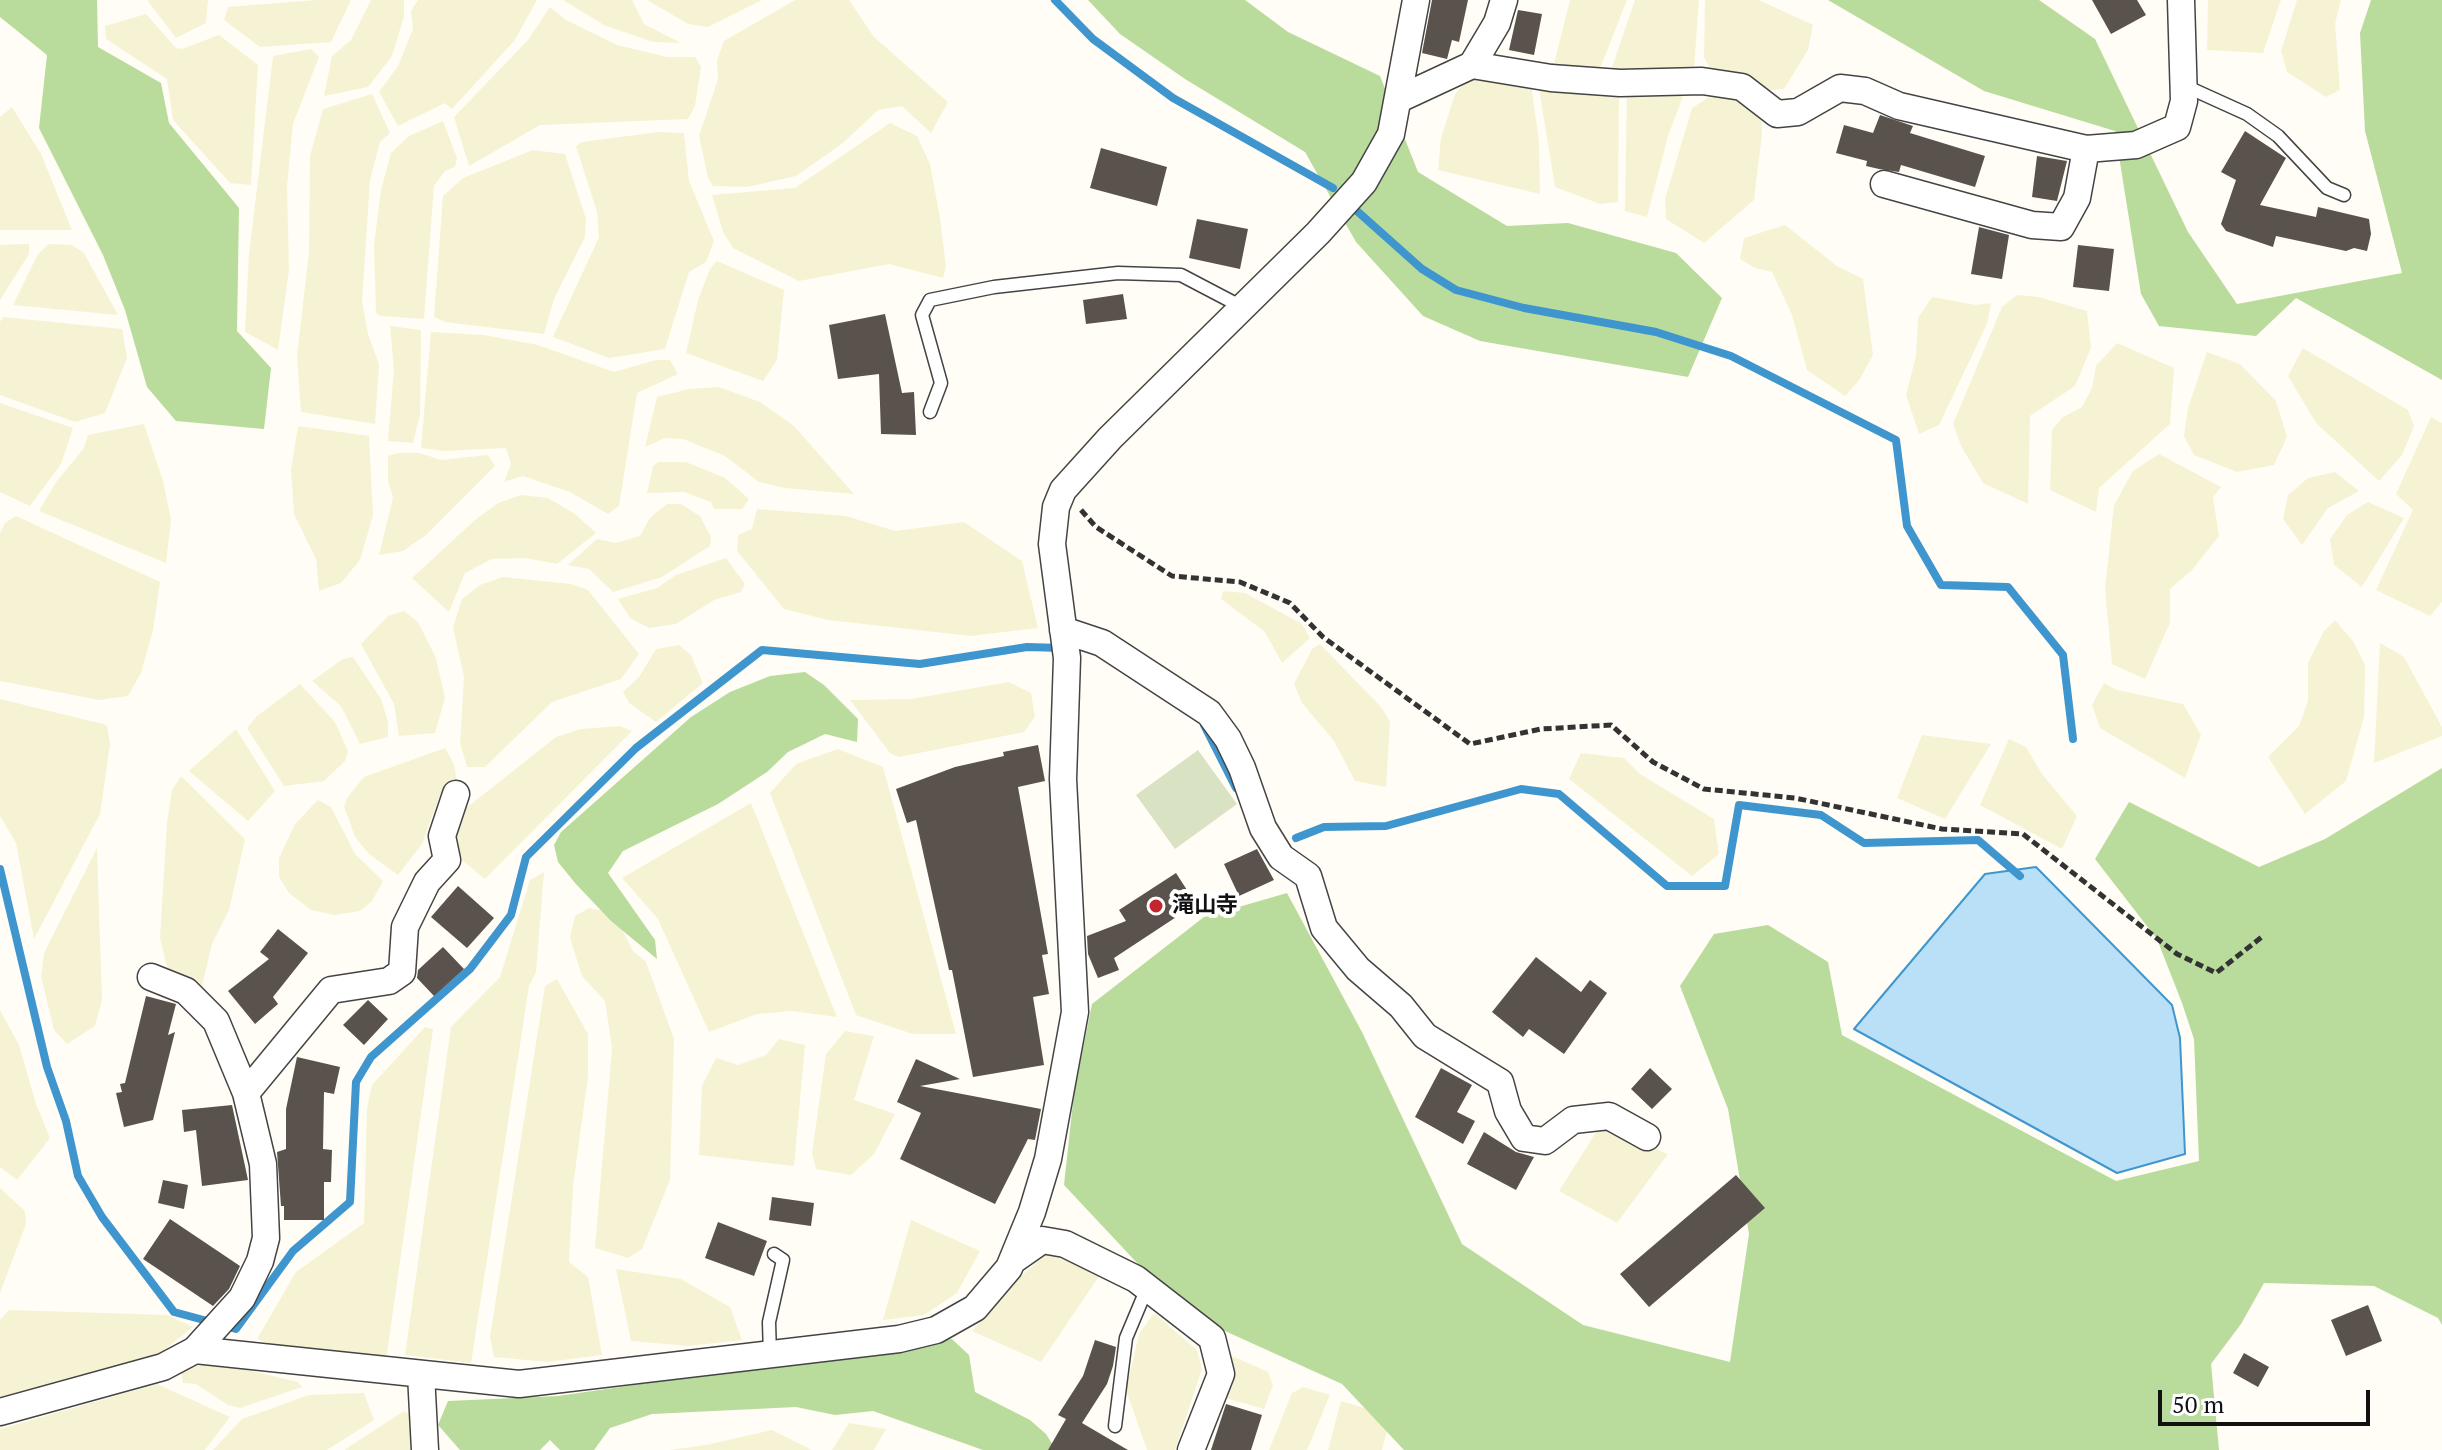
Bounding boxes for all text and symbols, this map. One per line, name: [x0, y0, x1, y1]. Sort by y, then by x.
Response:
place label: 滝山寺: [1172, 893, 1238, 919]
marker: 滝山寺: [1147, 897, 1165, 915]
scale bar: [2162, 1374, 2374, 1424]
text: 50 m: [2172, 1388, 2224, 1420]

